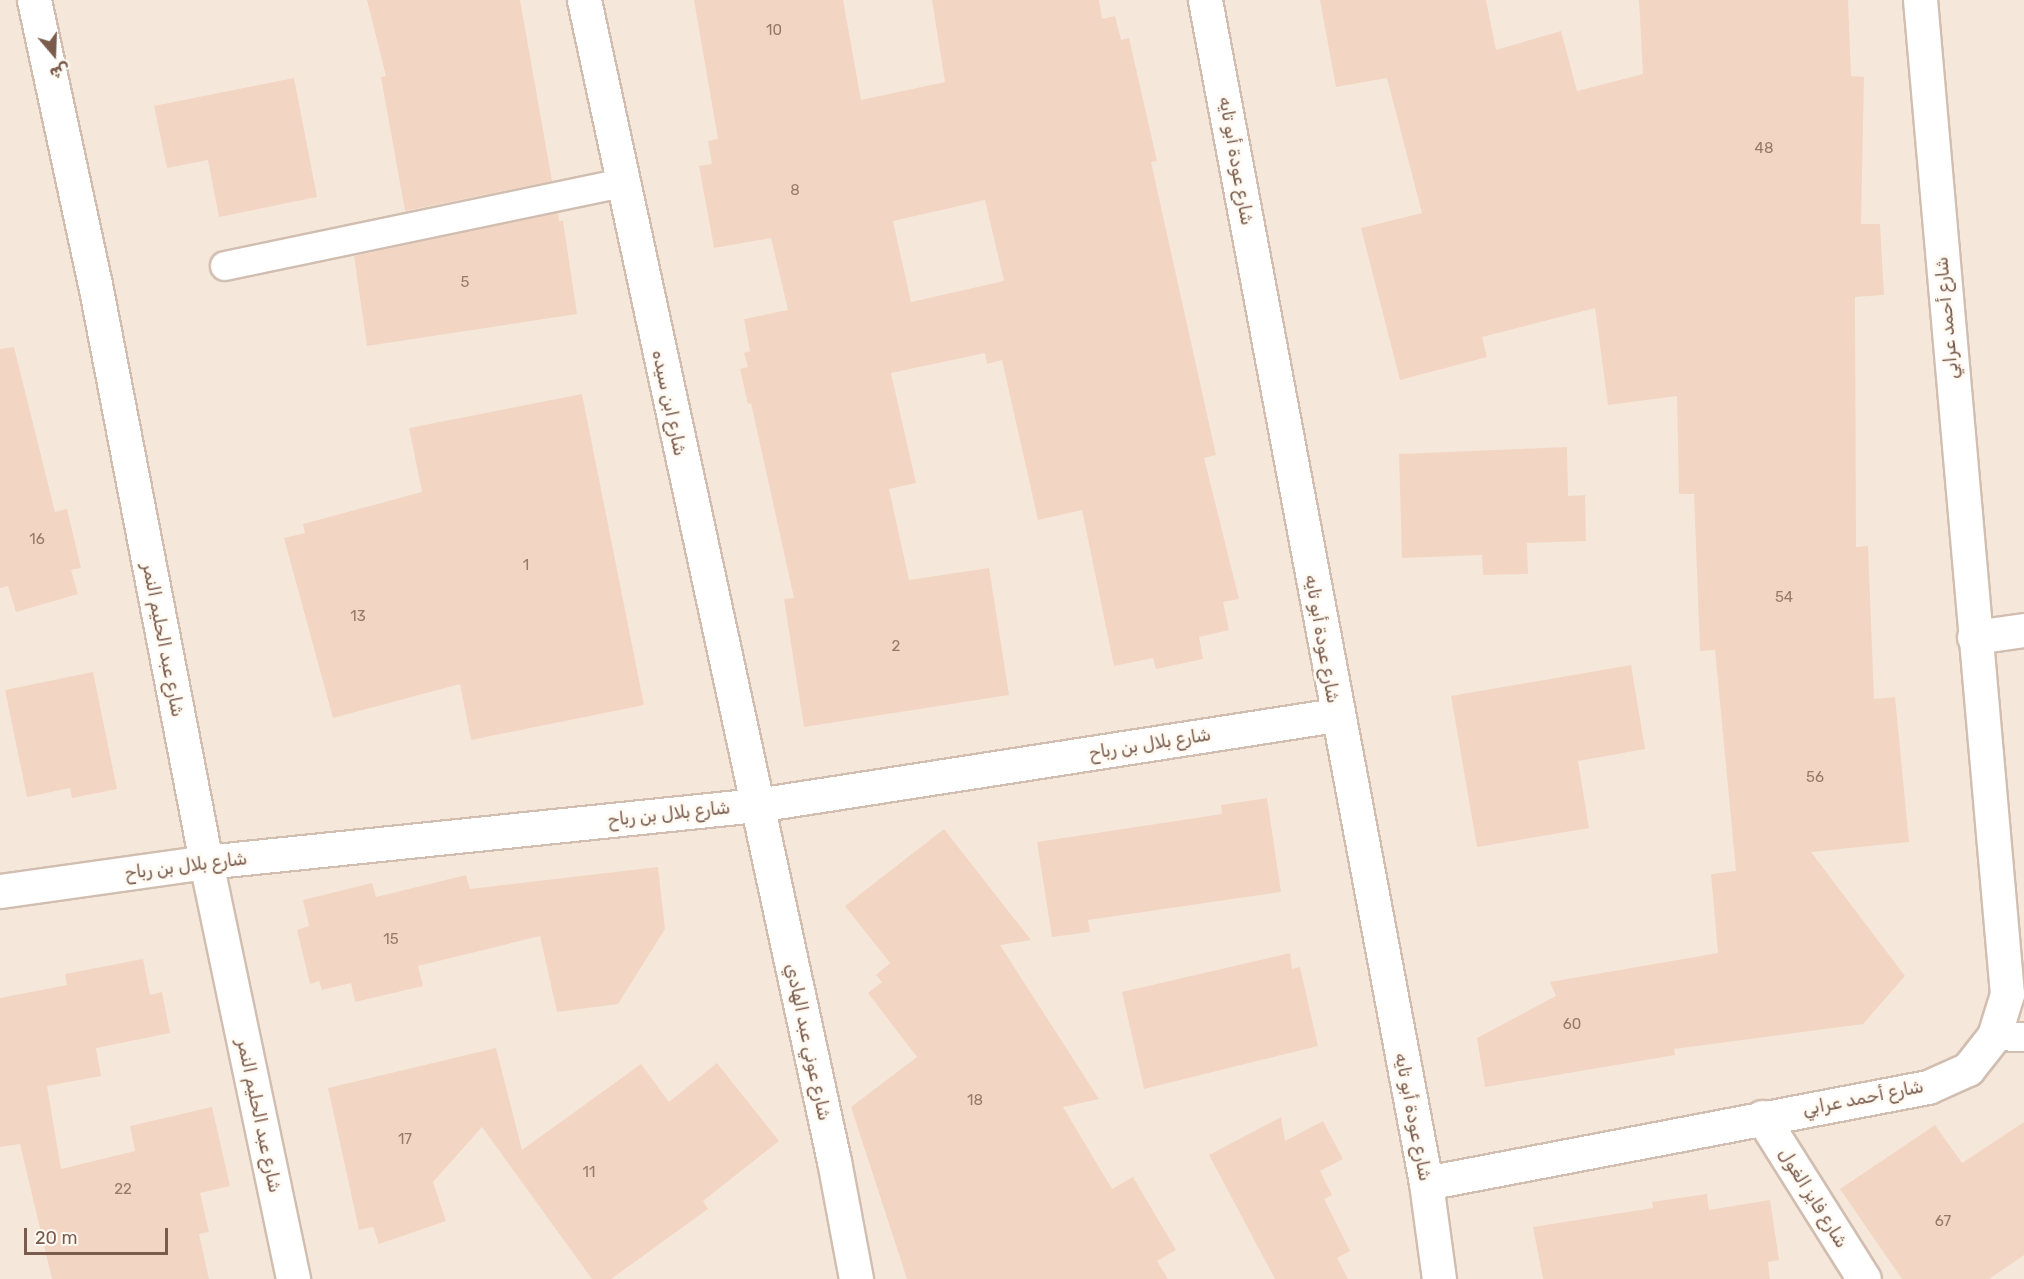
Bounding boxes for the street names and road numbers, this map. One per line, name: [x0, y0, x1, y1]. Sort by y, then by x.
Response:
street label: شارع عودة أبو تايه: [1214, 95, 1258, 227]
street label: شارع أحمد عرابي: [1931, 256, 1963, 380]
street label: شارع ابن سيده: [647, 348, 691, 458]
street label: شارع عبد الحليم النمر: [137, 561, 189, 719]
street label: شارع عودة أبو تايه: [1300, 573, 1344, 705]
street label: شارع بلال بن رباح: [1087, 724, 1213, 764]
street label: شارع بلال بن رباح: [607, 797, 731, 831]
street label: شارع بلال بن رباح: [124, 848, 248, 884]
street label: شارع عوني عبد الهادي: [781, 961, 835, 1123]
street label: شارع عبد الحليم النمر: [232, 1037, 286, 1195]
street label: شارع عودة أبو تايه: [1390, 1051, 1436, 1183]
street label: شارع أحمد عرابي: [1801, 1076, 1925, 1120]
street label: شارع فايز الغول: [1774, 1144, 1852, 1252]

